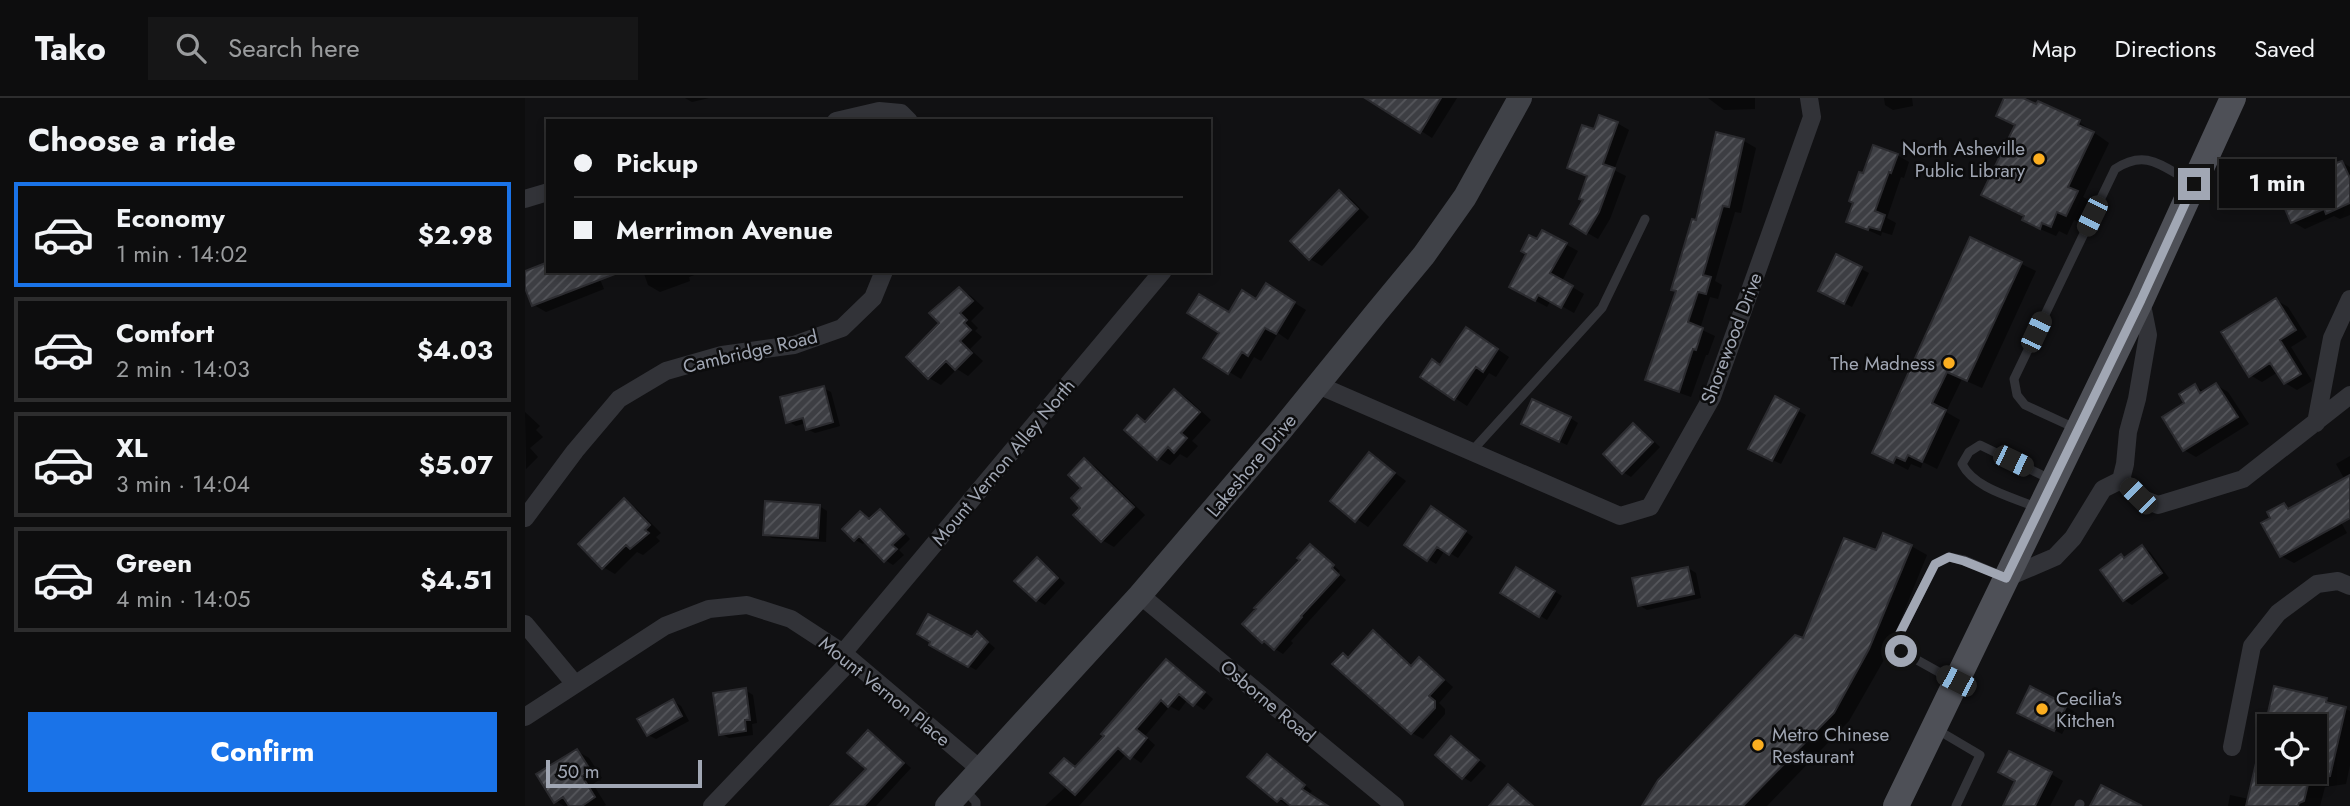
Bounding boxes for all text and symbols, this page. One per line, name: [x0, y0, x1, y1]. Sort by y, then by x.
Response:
search box: [148, 17, 638, 80]
text: Tako: [35, 25, 106, 72]
icon: search: [172, 29, 210, 67]
text: Search here: [228, 29, 360, 67]
text: Map: [2032, 31, 2077, 66]
text: Directions: [2115, 31, 2216, 66]
text: Saved: [2254, 31, 2315, 66]
text: Choose a ride: [28, 117, 236, 163]
place label: North Asheville Public Library: [1902, 135, 2026, 184]
text: Pickup: [616, 144, 698, 182]
marker: North Asheville Public Library: [2031, 151, 2047, 167]
callout: 1 min: [2219, 160, 2334, 208]
text: 1 min: [2248, 166, 2306, 200]
route end: [2178, 168, 2210, 200]
car: [2074, 193, 2111, 239]
text: Economy: [116, 199, 225, 237]
icon: car: [32, 203, 95, 266]
text: Merrimon Avenue: [616, 211, 833, 249]
text: $2.98: [418, 216, 493, 254]
text: 1 min · 14:02: [116, 237, 248, 271]
street label: Shorewood Drive: [1694, 268, 1769, 408]
car: [2018, 309, 2055, 355]
text: Comfort: [116, 314, 214, 352]
icon: car: [32, 318, 95, 381]
street label: Cambridge Road: [680, 323, 820, 380]
text: $4.03: [417, 331, 493, 369]
place label: The Madness: [1830, 350, 1935, 377]
text: 2 min · 14:03: [116, 352, 250, 386]
marker: The Madness: [1941, 355, 1957, 371]
street label: Mount Vernon Alley North: [925, 373, 1081, 552]
street label: Lakeshore Drive: [1200, 408, 1303, 523]
text: XL: [116, 429, 148, 467]
icon: car: [32, 433, 95, 496]
car: [1990, 442, 2037, 480]
text: $5.07: [419, 446, 493, 484]
text: 3 min · 14:04: [116, 467, 250, 501]
car: [2116, 474, 2161, 518]
text: Green: [116, 544, 192, 582]
icon: car: [32, 548, 95, 611]
text: $4.51: [420, 561, 493, 599]
text: 4 min · 14:05: [116, 582, 250, 616]
street label: Mount Vernon Place: [813, 630, 956, 753]
route start: [1885, 635, 1917, 667]
street label: Osborne Road: [1214, 653, 1321, 749]
car: [1933, 662, 1980, 700]
place label: Cecilia's Kitchen: [2056, 685, 2122, 734]
marker: Cecilia's Kitchen: [2034, 701, 2050, 717]
button: Confirm: [28, 712, 497, 792]
map controls: [2257, 714, 2327, 784]
button: locate: [2257, 714, 2327, 784]
place label: Metro Chinese Restaurant: [1772, 721, 1889, 770]
marker: Metro Chinese Restaurant: [1750, 737, 1766, 753]
scale bar: [546, 757, 702, 789]
text: 50 m: [557, 758, 600, 785]

